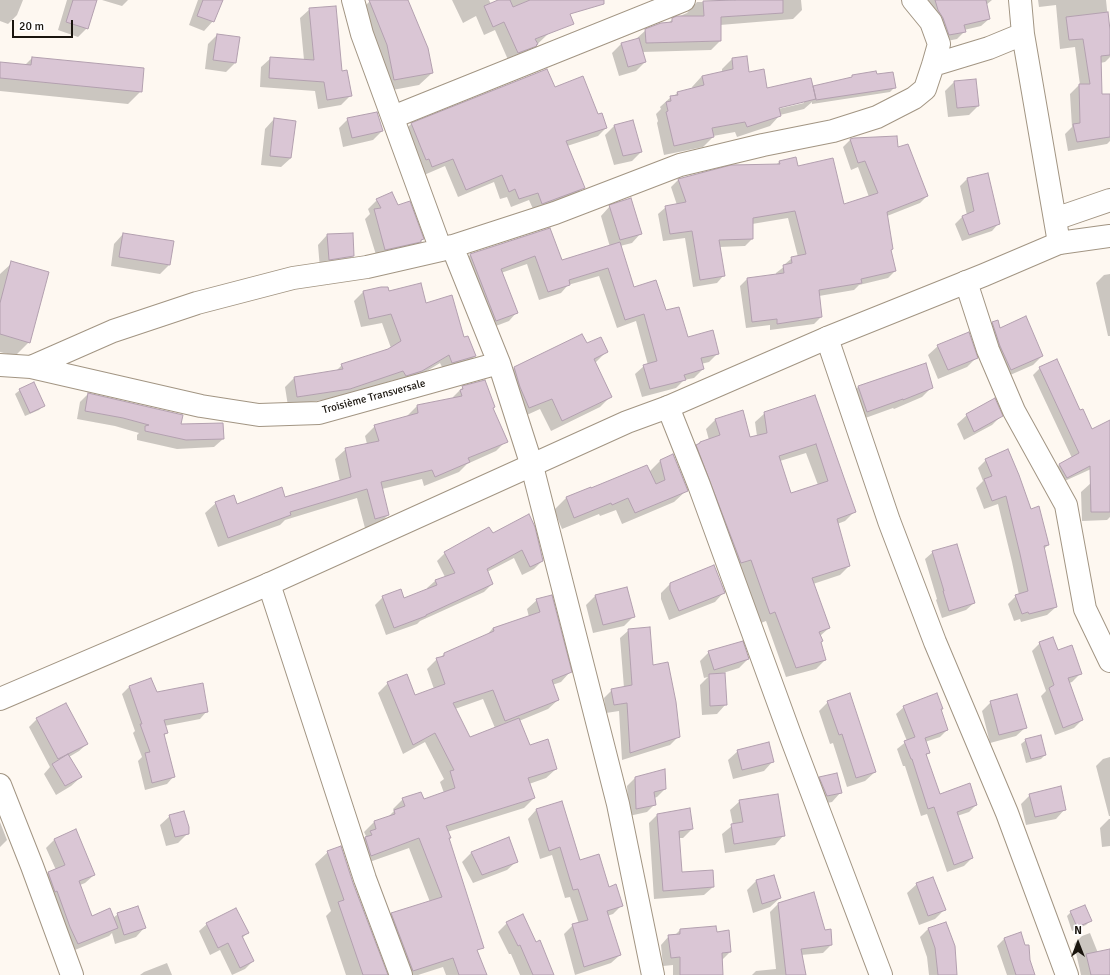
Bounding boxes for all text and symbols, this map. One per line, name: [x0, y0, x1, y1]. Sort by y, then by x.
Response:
scale bar: [14, 12, 75, 38]
text: 20 m: [19, 19, 44, 34]
street label: Troisième Transversale: [321, 377, 427, 417]
north arrow: [1058, 923, 1098, 963]
text: N: [1074, 924, 1082, 937]

